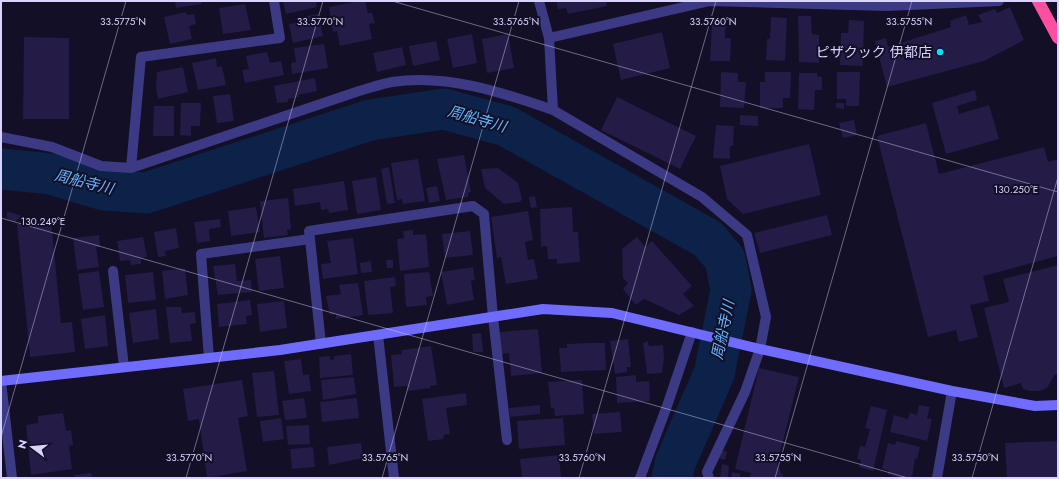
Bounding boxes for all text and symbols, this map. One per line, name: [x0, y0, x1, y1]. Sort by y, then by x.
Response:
text: 33.5775°N: [100, 14, 146, 29]
text: 33.5770°N: [297, 14, 343, 29]
text: 33.5765°N: [493, 14, 539, 29]
text: 33.5760°N: [690, 14, 736, 29]
text: 33.5755°N: [886, 14, 932, 29]
place label: ピザクック 伊都店: [816, 42, 932, 62]
marker: ピザクック 伊都店: [935, 47, 945, 57]
water label: 周船寺川: [445, 100, 511, 138]
water label: 周船寺川: [52, 164, 118, 200]
text: 130.250°E: [994, 182, 1038, 197]
text: 130.249°E: [21, 214, 65, 229]
water label: 周船寺川: [706, 296, 740, 362]
north arrow: [12, 427, 52, 467]
text: N: [13, 438, 31, 451]
text: 33.5770°N: [166, 450, 212, 465]
text: 33.5765°N: [362, 450, 408, 465]
text: 33.5760°N: [559, 450, 605, 465]
text: 33.5755°N: [755, 450, 801, 465]
text: 33.5750°N: [952, 450, 998, 465]

